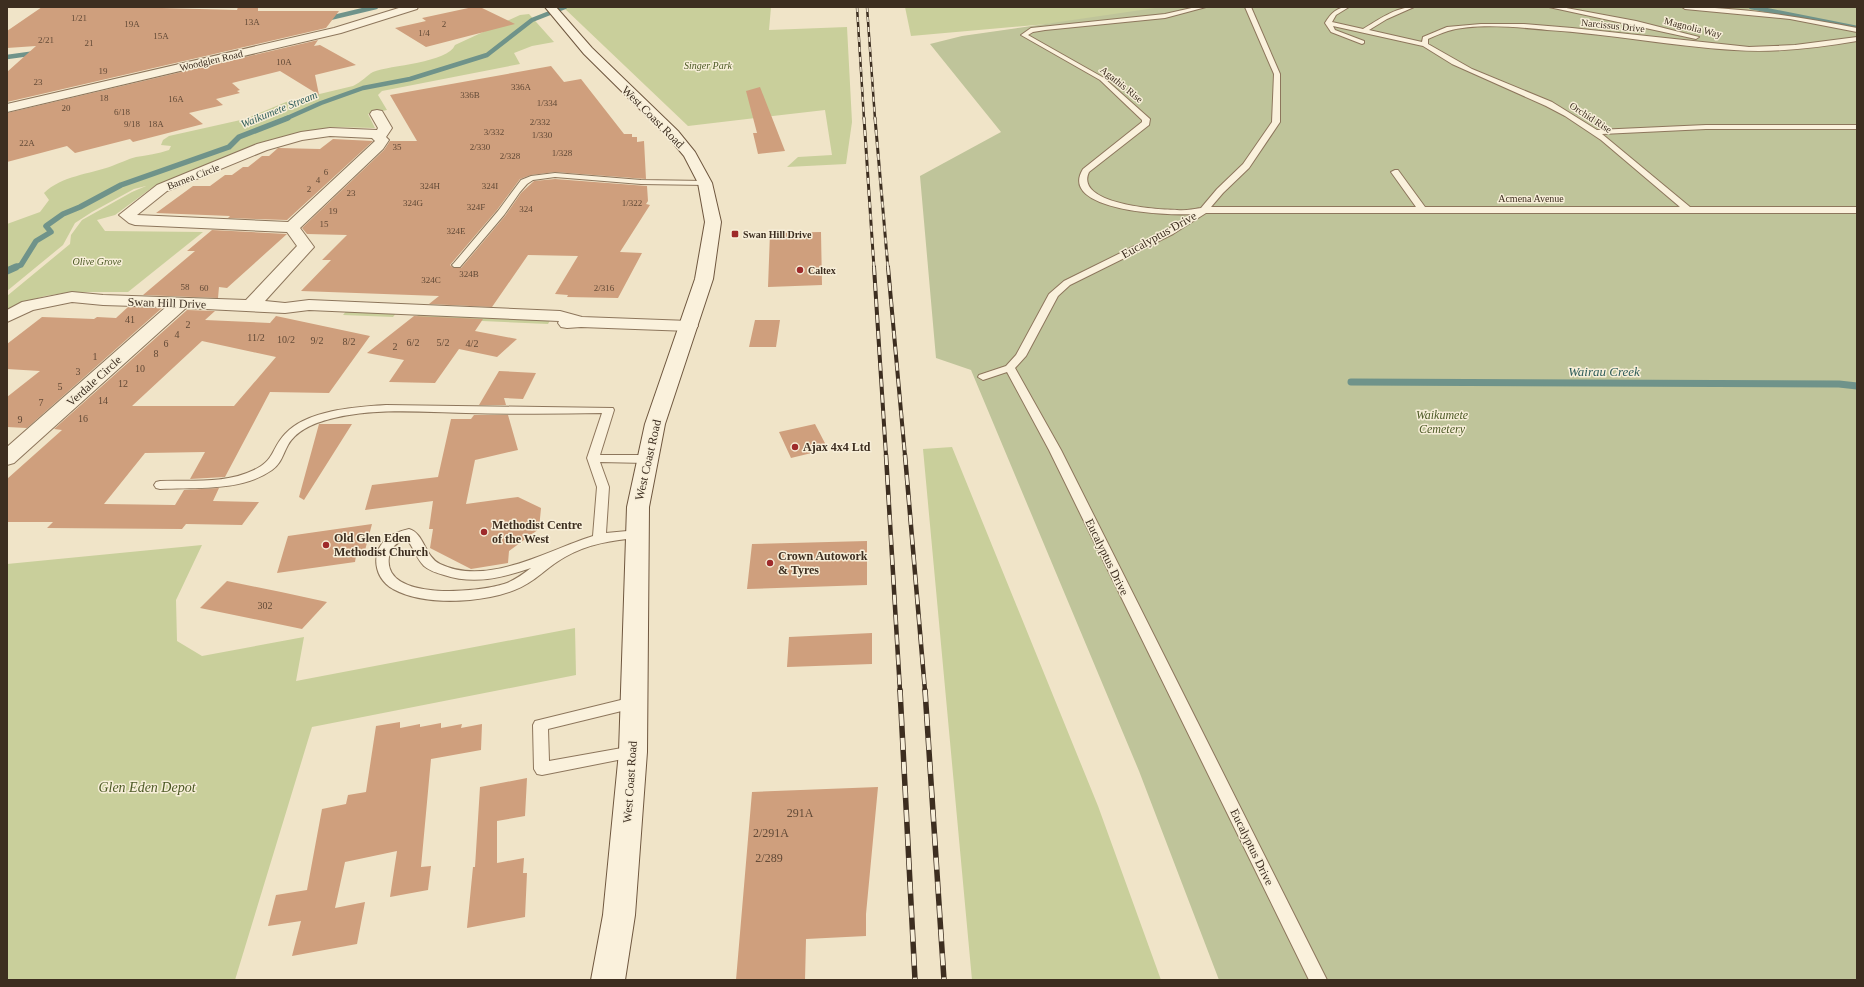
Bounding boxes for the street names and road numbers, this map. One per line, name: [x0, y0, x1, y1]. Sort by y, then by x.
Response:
street label: Magnolia Way: [1663, 15, 1723, 40]
street label: Narcissus Drive: [1580, 17, 1646, 34]
street label: Woodglen Road: [178, 48, 244, 73]
street label: Agathis Rise: [1098, 64, 1146, 105]
street label: West Coast Road: [619, 83, 687, 151]
street label: Orchid Rise: [1568, 100, 1614, 135]
street label: Barnea Circle: [165, 161, 221, 192]
street label: Acmena Avenue: [1498, 193, 1564, 204]
street label: Eucalyptus Drive: [1119, 209, 1199, 261]
street label: Swan Hill Drive: [127, 295, 207, 311]
street label: Verdale Circle: [64, 353, 124, 409]
street label: West Coast Road: [632, 418, 664, 502]
street label: Eucalyptus Drive: [1082, 516, 1132, 598]
street label: West Coast Road: [620, 740, 640, 824]
street label: Eucalyptus Drive: [1227, 806, 1277, 888]

